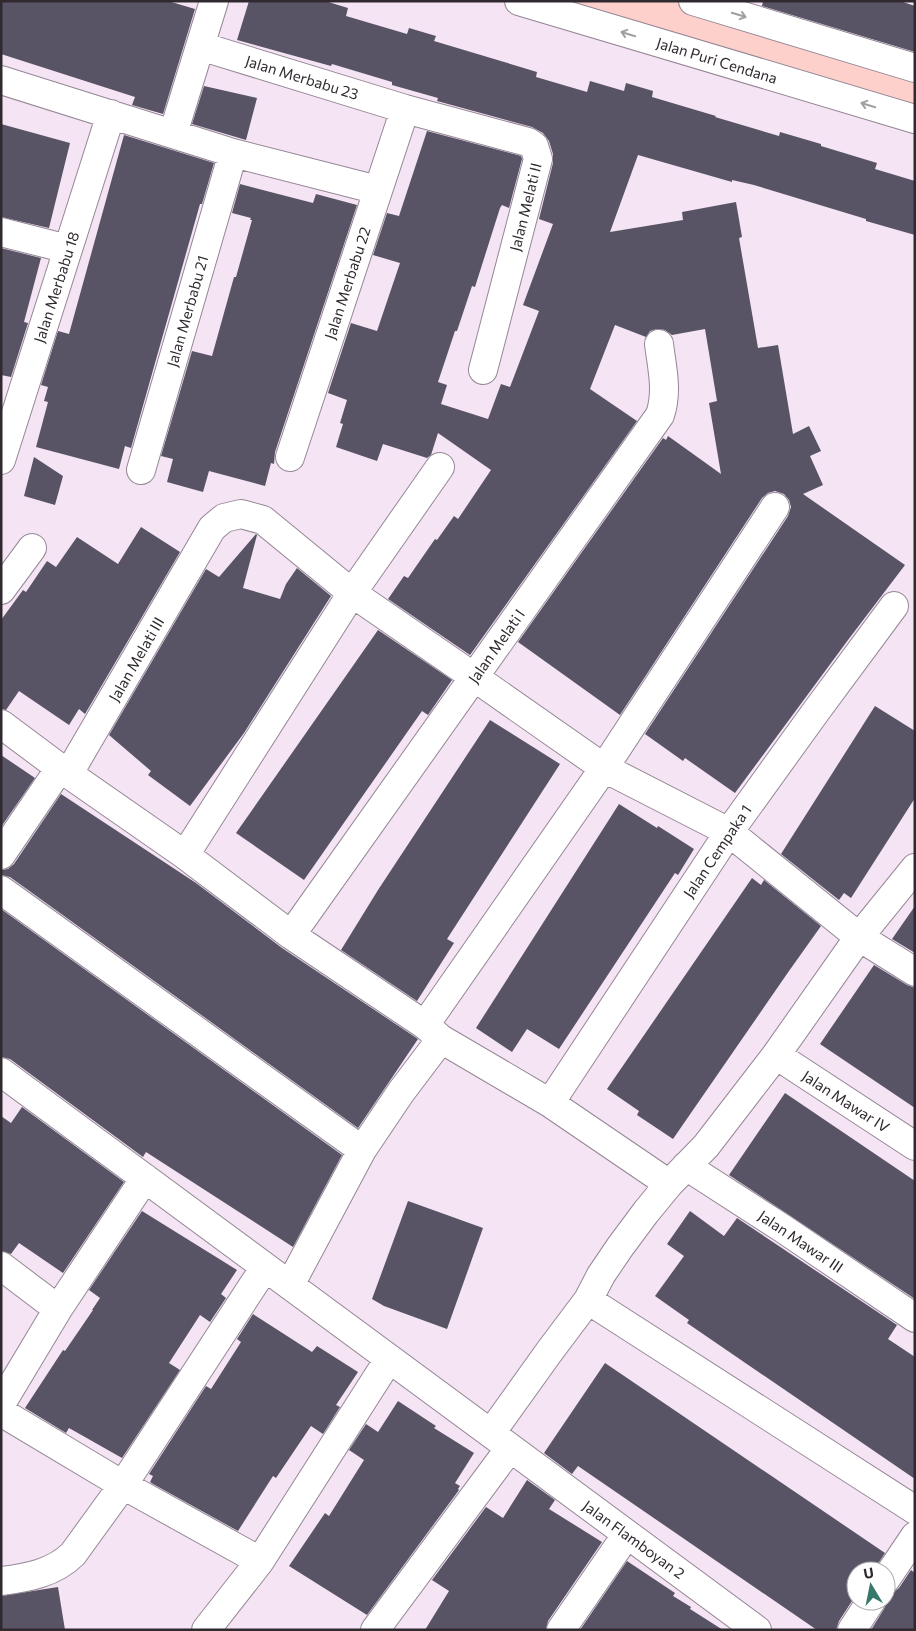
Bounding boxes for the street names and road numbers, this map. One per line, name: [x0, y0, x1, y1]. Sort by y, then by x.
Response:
street label: Jalan Puri Cendana: [654, 33, 780, 87]
street label: Jalan Merbabu 23: [243, 51, 361, 103]
street label: Jalan Melati II: [505, 161, 545, 253]
street label: Jalan Merbabu 22: [320, 225, 374, 341]
street label: Jalan Merbabu 18: [30, 229, 82, 345]
street label: Jalan Merbabu 21: [162, 253, 212, 369]
street label: Jalan Melati I: [464, 605, 528, 687]
street label: Jalan Melati III: [105, 613, 167, 705]
street label: Jalan Cempaka 1: [679, 801, 755, 901]
street label: Jalan Mawar IV: [799, 1066, 893, 1136]
street label: Jalan Mawar III: [755, 1206, 847, 1276]
street label: Jalan Flamboyan 2: [580, 1496, 688, 1582]

